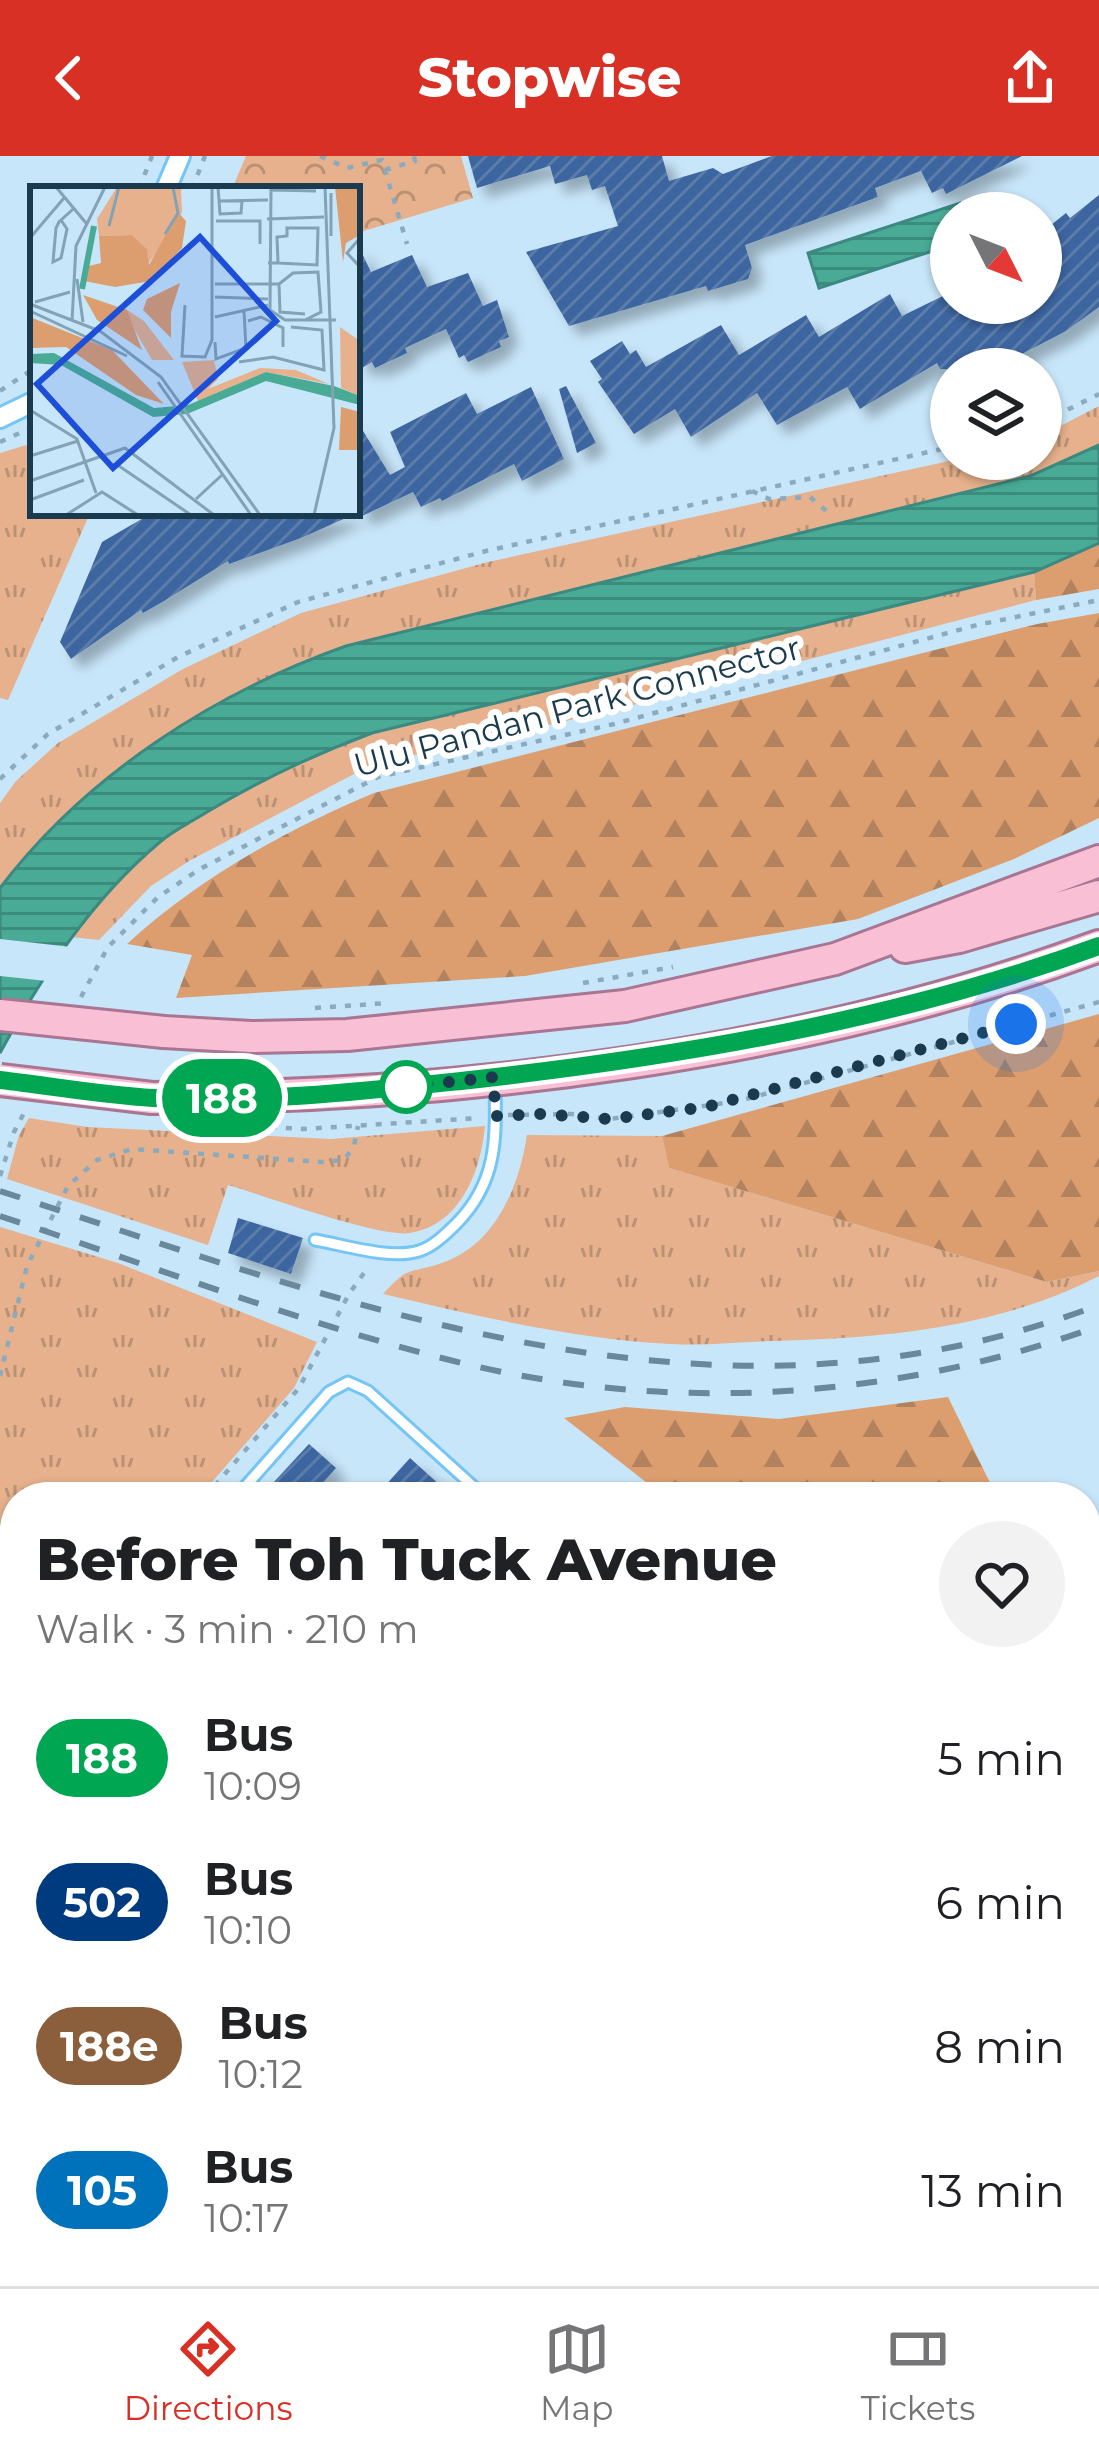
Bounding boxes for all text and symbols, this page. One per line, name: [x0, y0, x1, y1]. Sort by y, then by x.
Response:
icon: back: [36, 45, 102, 111]
text: Stopwise: [418, 45, 681, 111]
icon: share: [997, 45, 1063, 111]
inset map: [30, 186, 360, 516]
north arrow: [930, 192, 1062, 324]
map controls: [930, 192, 1062, 480]
button: layers: [930, 348, 1062, 480]
street label: Ulu Pandan Park Connector: [349, 627, 805, 785]
your location: [986, 994, 1046, 1054]
line badge: 188: [153, 1059, 291, 1137]
unlabelled marker: [381, 1062, 431, 1112]
text: 188: [186, 1072, 258, 1124]
button: heart: [939, 1521, 1065, 1647]
text: Before Toh Tuck Avenue: [36, 1525, 777, 1594]
text: Walk · 3 min · 210 m: [36, 1605, 419, 1653]
text: Bus: [204, 1707, 293, 1762]
text: 5 min: [937, 1731, 1065, 1786]
text: 188: [66, 1732, 138, 1784]
text: 10:09: [204, 1762, 302, 1810]
text: Bus: [204, 1851, 293, 1906]
text: 6 min: [936, 1875, 1065, 1930]
text: 502: [63, 1876, 141, 1928]
text: 10:10: [204, 1906, 292, 1954]
text: Bus: [218, 1995, 308, 2050]
text: 8 min: [934, 2019, 1065, 2074]
text: 188e: [60, 2020, 158, 2072]
text: 10:12: [218, 2050, 303, 2098]
text: Bus: [204, 2139, 293, 2194]
text: 13 min: [921, 2163, 1065, 2218]
text: 105: [67, 2164, 137, 2216]
text: 10:17: [204, 2194, 289, 2242]
tab: Directions: [124, 2316, 293, 2428]
tab: Map: [540, 2316, 613, 2428]
tab: Tickets: [861, 2316, 975, 2428]

